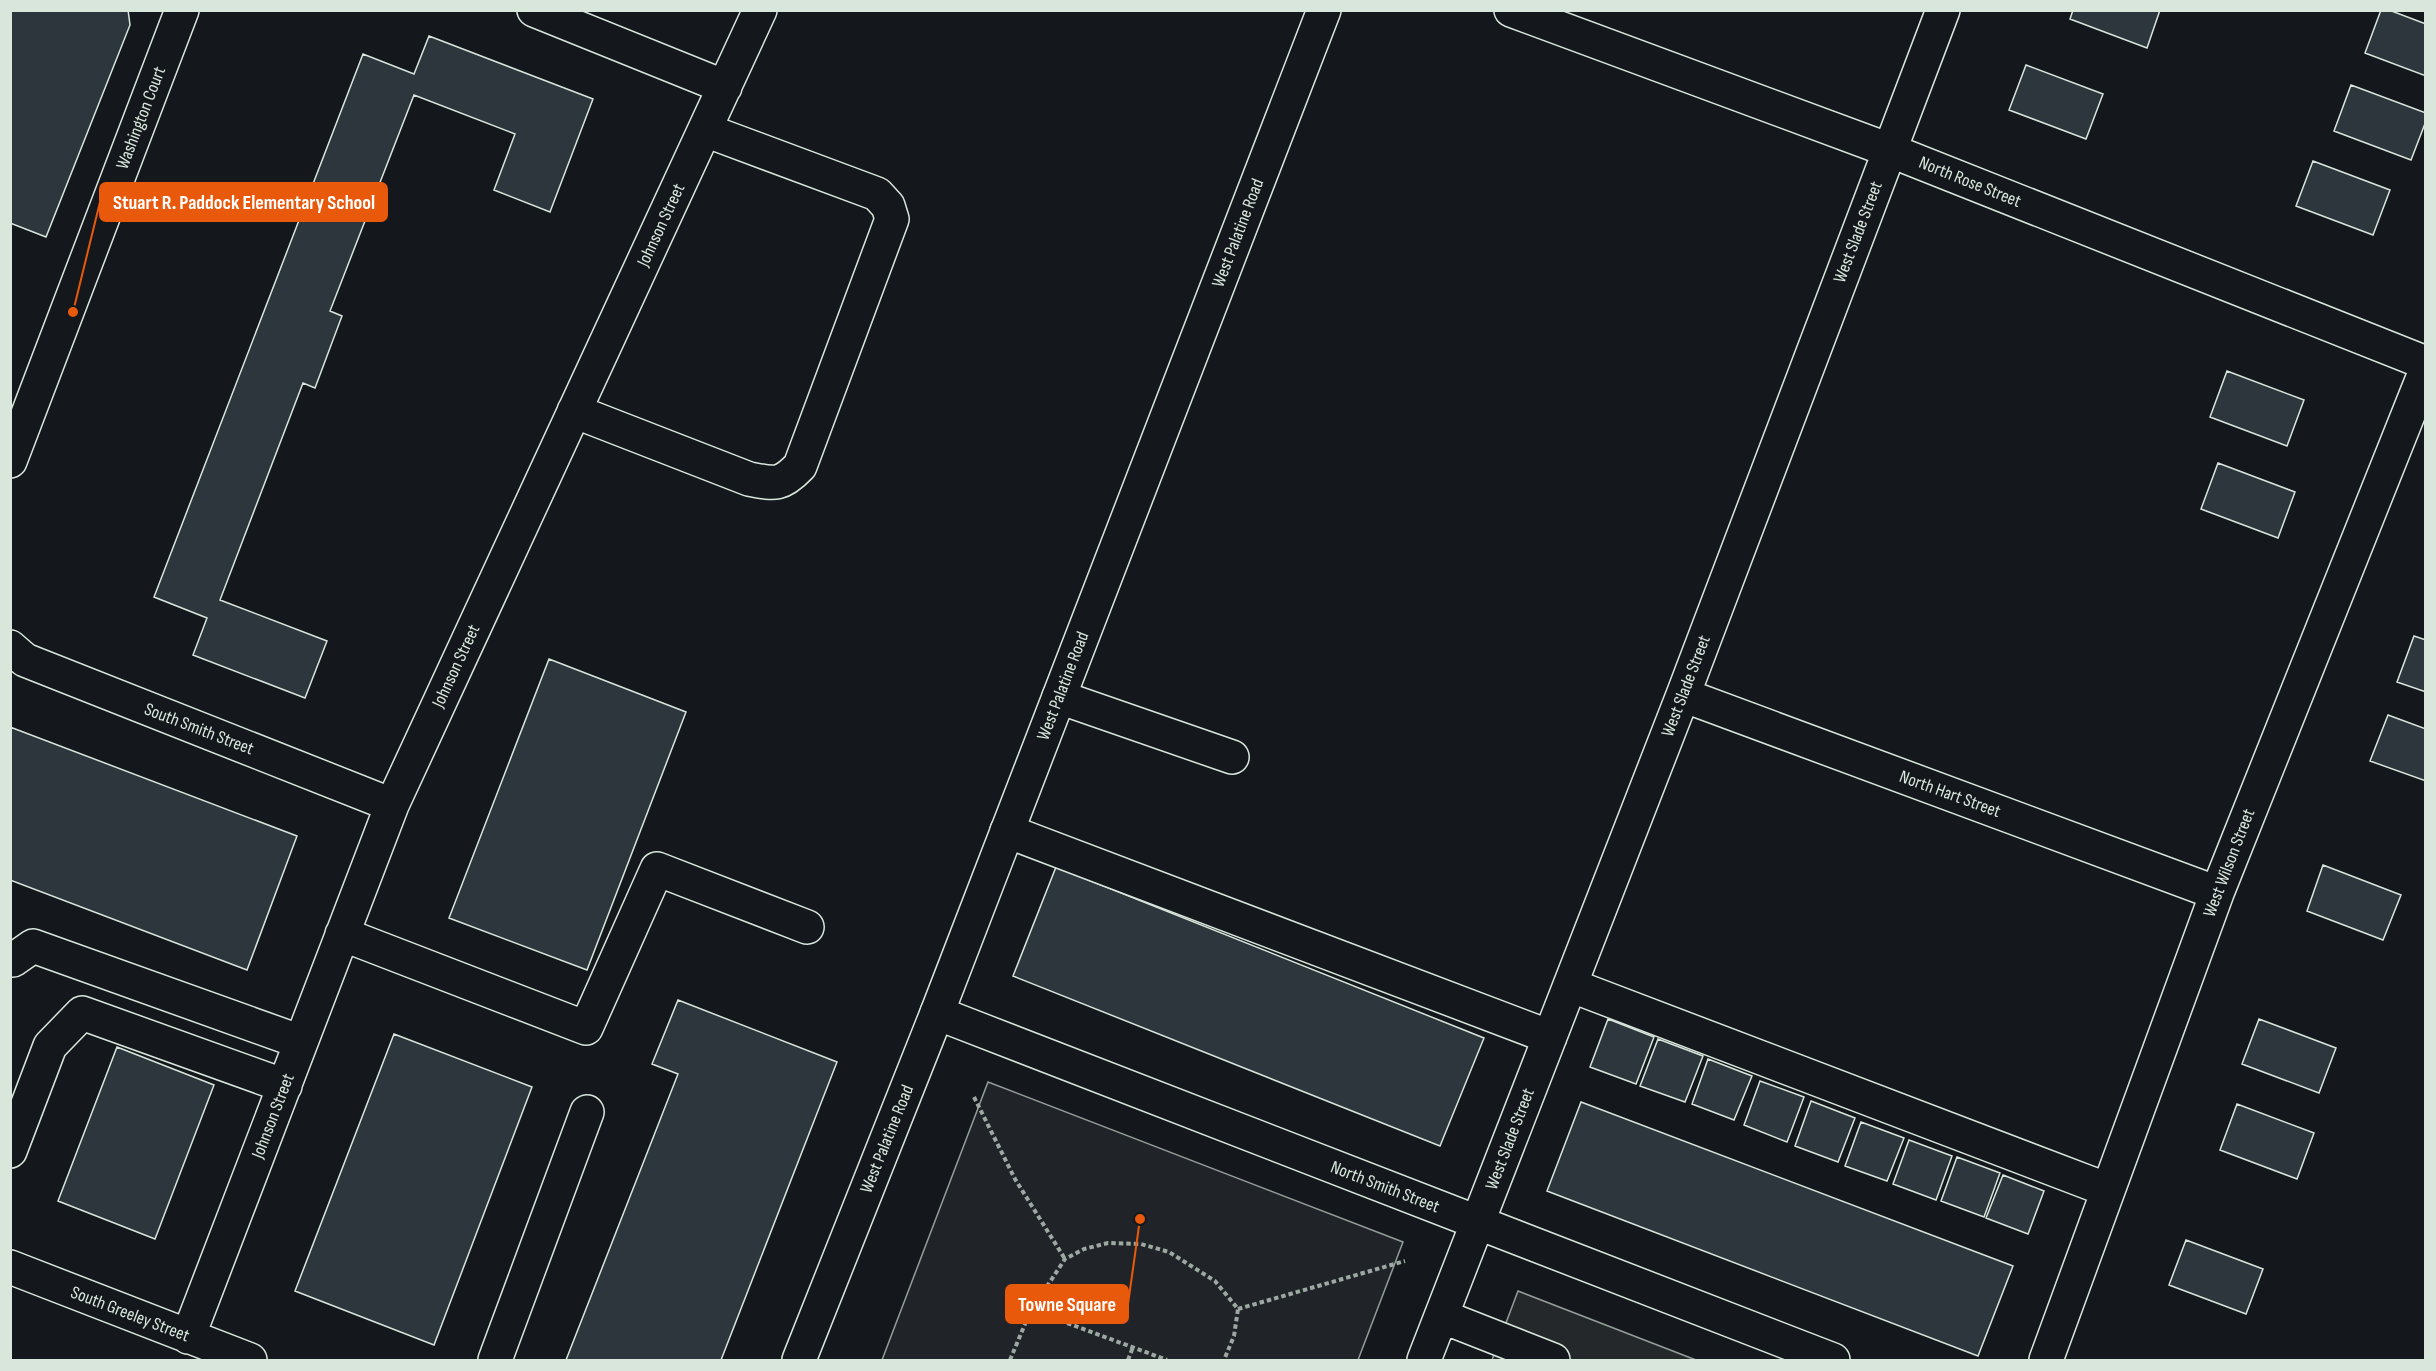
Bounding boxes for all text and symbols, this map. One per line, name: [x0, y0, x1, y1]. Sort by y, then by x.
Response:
street label: Washington Court: [112, 63, 170, 172]
street label: North Rose Street: [1916, 152, 2025, 212]
street label: West Palatine Road: [1208, 176, 1268, 290]
street label: West Slade Street: [1829, 178, 1887, 286]
street label: Johnson Street: [632, 180, 690, 271]
callout: Stuart R. Paddock Elementary School: [100, 183, 387, 221]
text: Stuart R. Paddock Elementary School: [113, 191, 375, 215]
street label: Johnson Street: [427, 621, 485, 712]
street label: West Palatine Road: [1033, 629, 1093, 743]
street label: West Slade Street: [1657, 632, 1715, 740]
street label: South Smith Street: [141, 699, 257, 760]
street label: North Hart Street: [1897, 766, 2004, 822]
street label: West Wilson Street: [2199, 805, 2259, 920]
street label: Johnson Street: [247, 1070, 299, 1162]
street label: West Palatine Road: [856, 1082, 918, 1196]
street label: West Slade Street: [1481, 1085, 1539, 1193]
street label: North Smith Street: [1328, 1157, 1443, 1218]
street label: South Greeley Street: [68, 1282, 193, 1346]
callout: Towne Square: [1006, 1285, 1128, 1323]
text: Towne Square: [1018, 1293, 1116, 1317]

